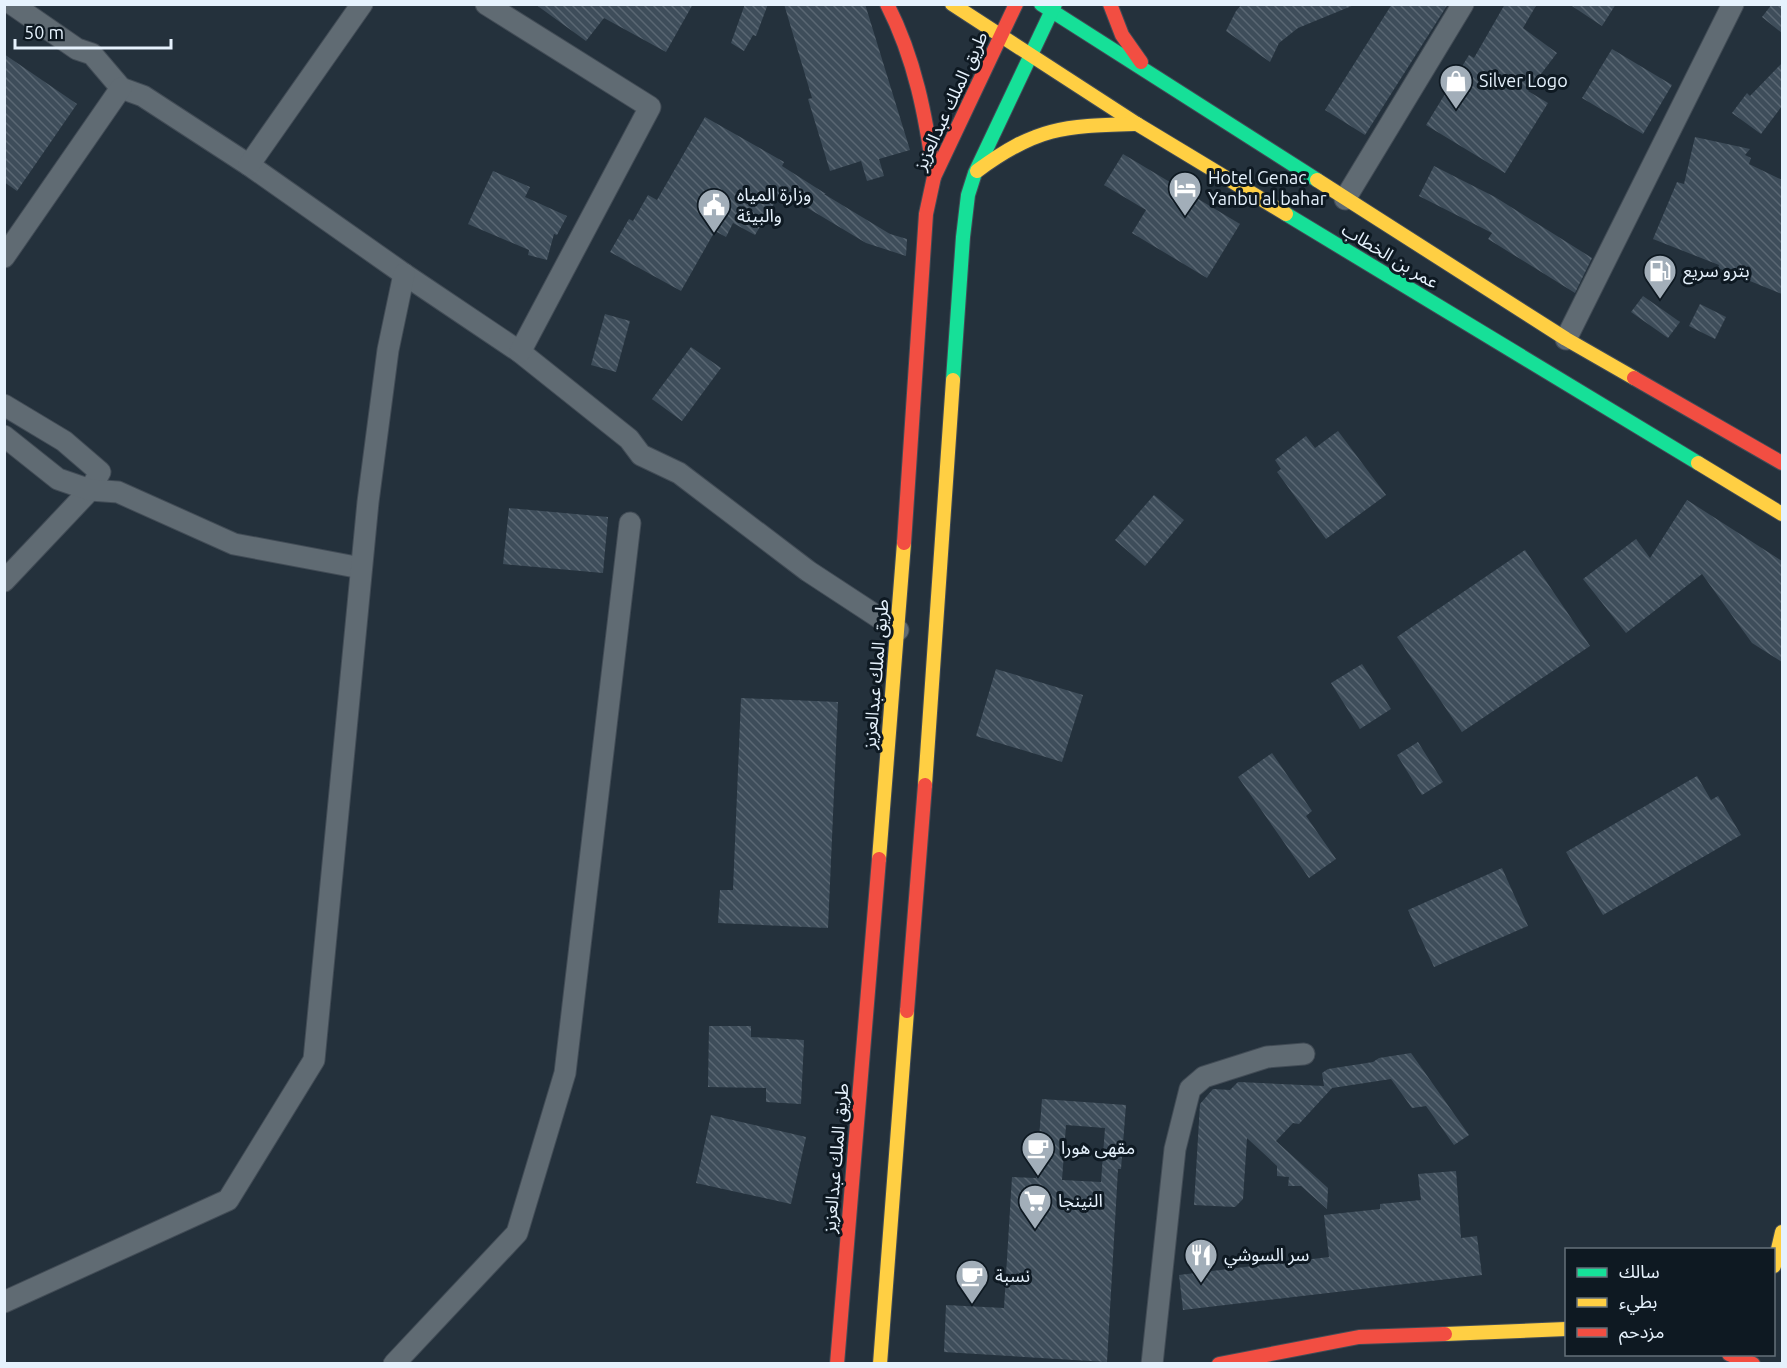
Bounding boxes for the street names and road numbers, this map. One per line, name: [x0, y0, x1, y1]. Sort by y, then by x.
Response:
street label: طريق الملك عبدالعزيز: [909, 28, 993, 175]
street label: عمر بن الخطاب: [1338, 218, 1442, 294]
street label: طريق الملك عبدالعزيز: [858, 598, 894, 751]
street label: طريق الملك عبدالعزيز: [818, 1082, 854, 1235]

